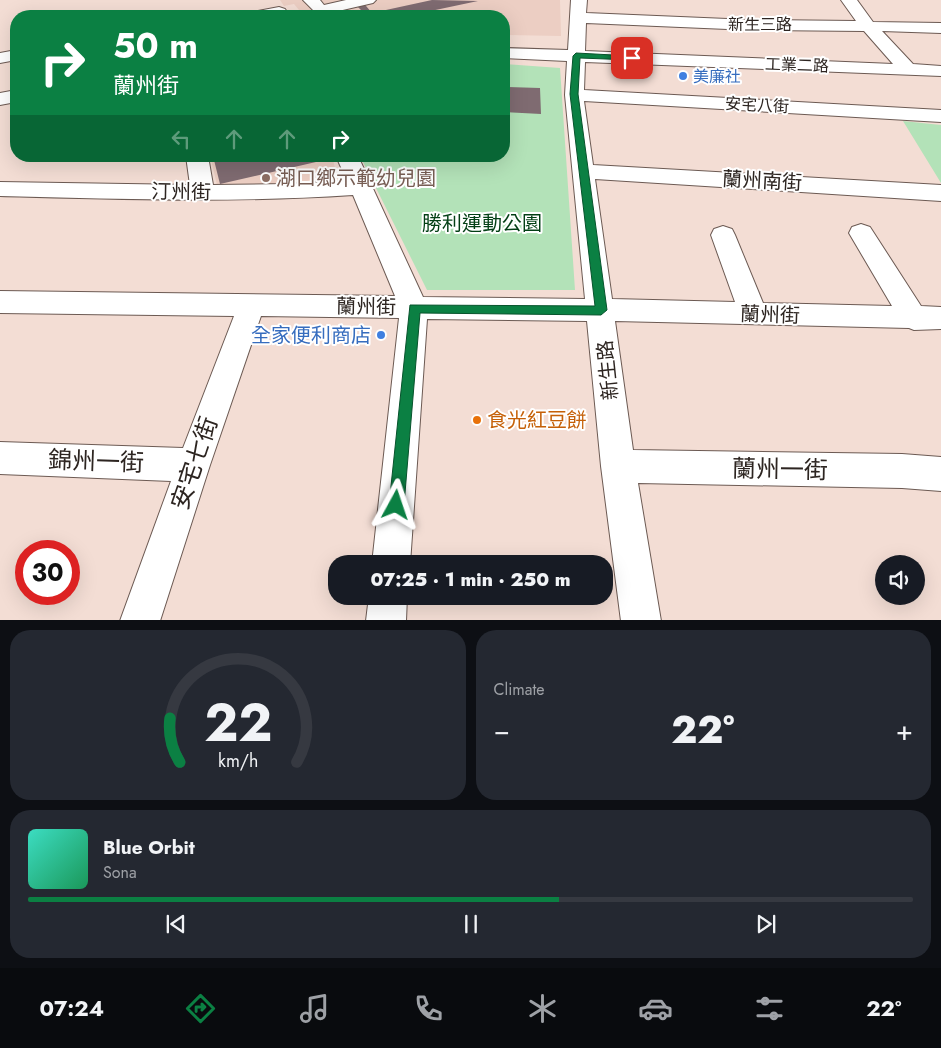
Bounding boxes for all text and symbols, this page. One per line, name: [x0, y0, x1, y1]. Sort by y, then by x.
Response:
street label: 新生三路: [728, 13, 792, 36]
text: 50 m: [113, 21, 198, 71]
icon: right: [30, 30, 95, 95]
pin: [611, 37, 653, 79]
icon: arrive: [618, 44, 646, 72]
street label: 工業二路: [765, 52, 829, 78]
place label: 美廉社: [693, 65, 741, 88]
text: 蘭州街: [113, 69, 179, 101]
marker: 美廉社: [677, 70, 689, 82]
street label: 安宅八街: [724, 92, 790, 118]
icon: left: [167, 125, 195, 153]
icon: ahead: [220, 125, 248, 153]
icon: ahead: [273, 125, 301, 153]
icon: right: [326, 125, 354, 153]
place label: 湖口鄉示範幼兒園: [276, 164, 436, 193]
street label: 蘭州南街: [721, 164, 803, 198]
marker: 湖口鄉示範幼兒園: [260, 172, 272, 184]
street label: 汀州街: [151, 177, 211, 207]
park label: 勝利運動公園: [422, 209, 542, 238]
street label: 蘭州街: [336, 292, 396, 322]
street label: 蘭州街: [740, 299, 800, 331]
place label: 全家便利商店: [251, 321, 371, 350]
marker: 全家便利商店: [375, 329, 387, 341]
street label: 新生路: [590, 339, 626, 401]
place label: 食光紅豆餅: [487, 406, 587, 435]
street label: 安宅七街: [162, 412, 226, 514]
marker: 食光紅豆餅: [471, 414, 483, 426]
street label: 錦州一街: [47, 442, 145, 480]
street label: 蘭州一街: [732, 451, 828, 487]
position arrow: [369, 478, 421, 530]
speed limit sign: 30: [15, 540, 80, 605]
map controls: [875, 555, 925, 605]
button: sound: [875, 555, 925, 605]
text: 07:25 · 1 min · 250 m: [370, 566, 571, 593]
text: Climate: [494, 678, 545, 701]
text: 22: [204, 685, 272, 761]
text: 22°: [671, 702, 735, 757]
text: −: [494, 710, 510, 751]
text: +: [896, 710, 913, 751]
text: km/h: [218, 748, 258, 774]
text: Blue Orbit: [103, 834, 195, 861]
text: Sona: [103, 861, 137, 884]
icon: previous: [162, 910, 190, 938]
icon: pause: [457, 910, 485, 938]
icon: next: [752, 910, 780, 938]
icon: directions: [183, 991, 218, 1026]
icon: music: [297, 991, 332, 1026]
icon: phone: [411, 991, 446, 1026]
icon: climate: [525, 991, 560, 1026]
icon: car: [638, 991, 673, 1026]
icon: filters: [752, 991, 787, 1026]
text: 07:24: [39, 992, 104, 1024]
text: 22°: [866, 992, 902, 1024]

